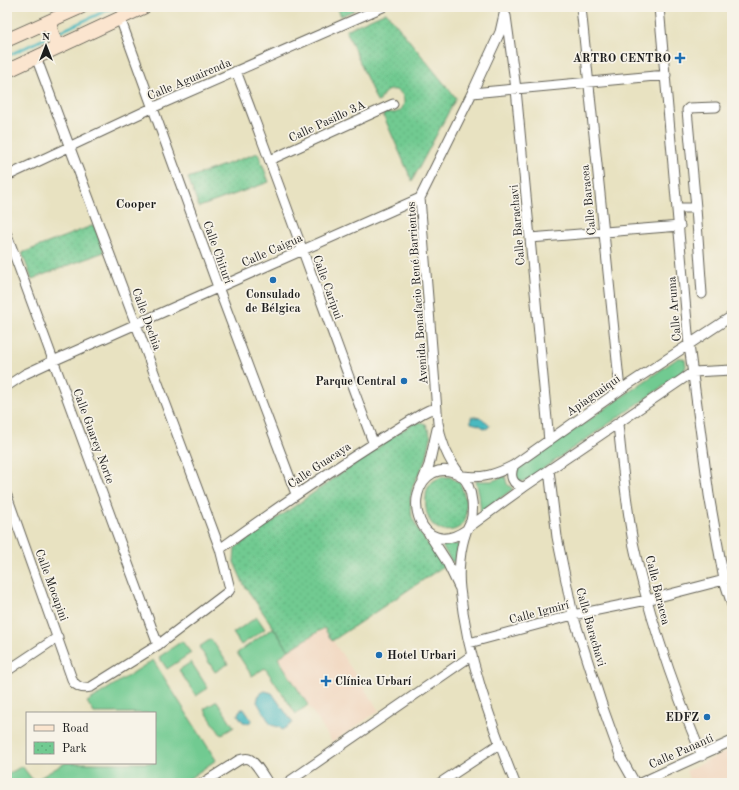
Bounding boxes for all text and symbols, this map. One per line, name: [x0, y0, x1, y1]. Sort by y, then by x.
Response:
north arrow: [26, 26, 66, 66]
text: N: [42, 32, 51, 43]
marker: ARTRO CENTRO: [674, 52, 686, 64]
place label: ARTRO CENTRO: [573, 53, 671, 65]
street label: Calle Aguairenda: [146, 57, 233, 103]
street label: Calle Pasillo 3A: [287, 99, 368, 145]
street label: Calle Baracea: [579, 164, 599, 236]
street label: Calle Barachavi: [508, 184, 528, 266]
district label: Cooper: [116, 198, 157, 211]
street label: Avenida Bonafacio René Barrientos: [406, 201, 430, 385]
street label: Calle Chiturí: [200, 219, 234, 286]
street label: Calle Caigua: [240, 232, 305, 270]
street label: Calle Caripui: [310, 254, 344, 321]
marker: Consulado de Bélgica: [268, 275, 278, 285]
street label: Calle Aruma: [666, 276, 684, 342]
street label: Calle Dechia: [129, 287, 163, 352]
place label: Consulado de Bélgica: [245, 289, 301, 315]
street label: Apiaguaiqui: [565, 373, 623, 419]
place label: Parque Central: [315, 376, 396, 388]
marker: Parque Central: [399, 376, 409, 386]
street label: Calle Guarey Norte: [70, 387, 116, 486]
street label: Calle Guacaya: [286, 440, 353, 491]
street label: Calle Mocapini: [32, 548, 70, 623]
street label: Calle Baracea: [643, 554, 671, 626]
street label: Calle Barachavi: [573, 587, 607, 668]
street label: Calle Igmirí: [508, 599, 571, 627]
marker: Hotel Urbari: [374, 650, 384, 660]
place label: Hotel Urbari: [387, 650, 456, 662]
marker: Clínica Urbarí: [320, 675, 332, 687]
place label: Clínica Urbarí: [335, 676, 412, 688]
legend: [26, 712, 156, 764]
place label: EDFZ: [665, 712, 699, 724]
marker: EDFZ: [702, 712, 712, 722]
text: Road: [62, 723, 89, 735]
street label: Calle Pananti: [647, 732, 715, 771]
text: Park: [62, 743, 87, 755]

